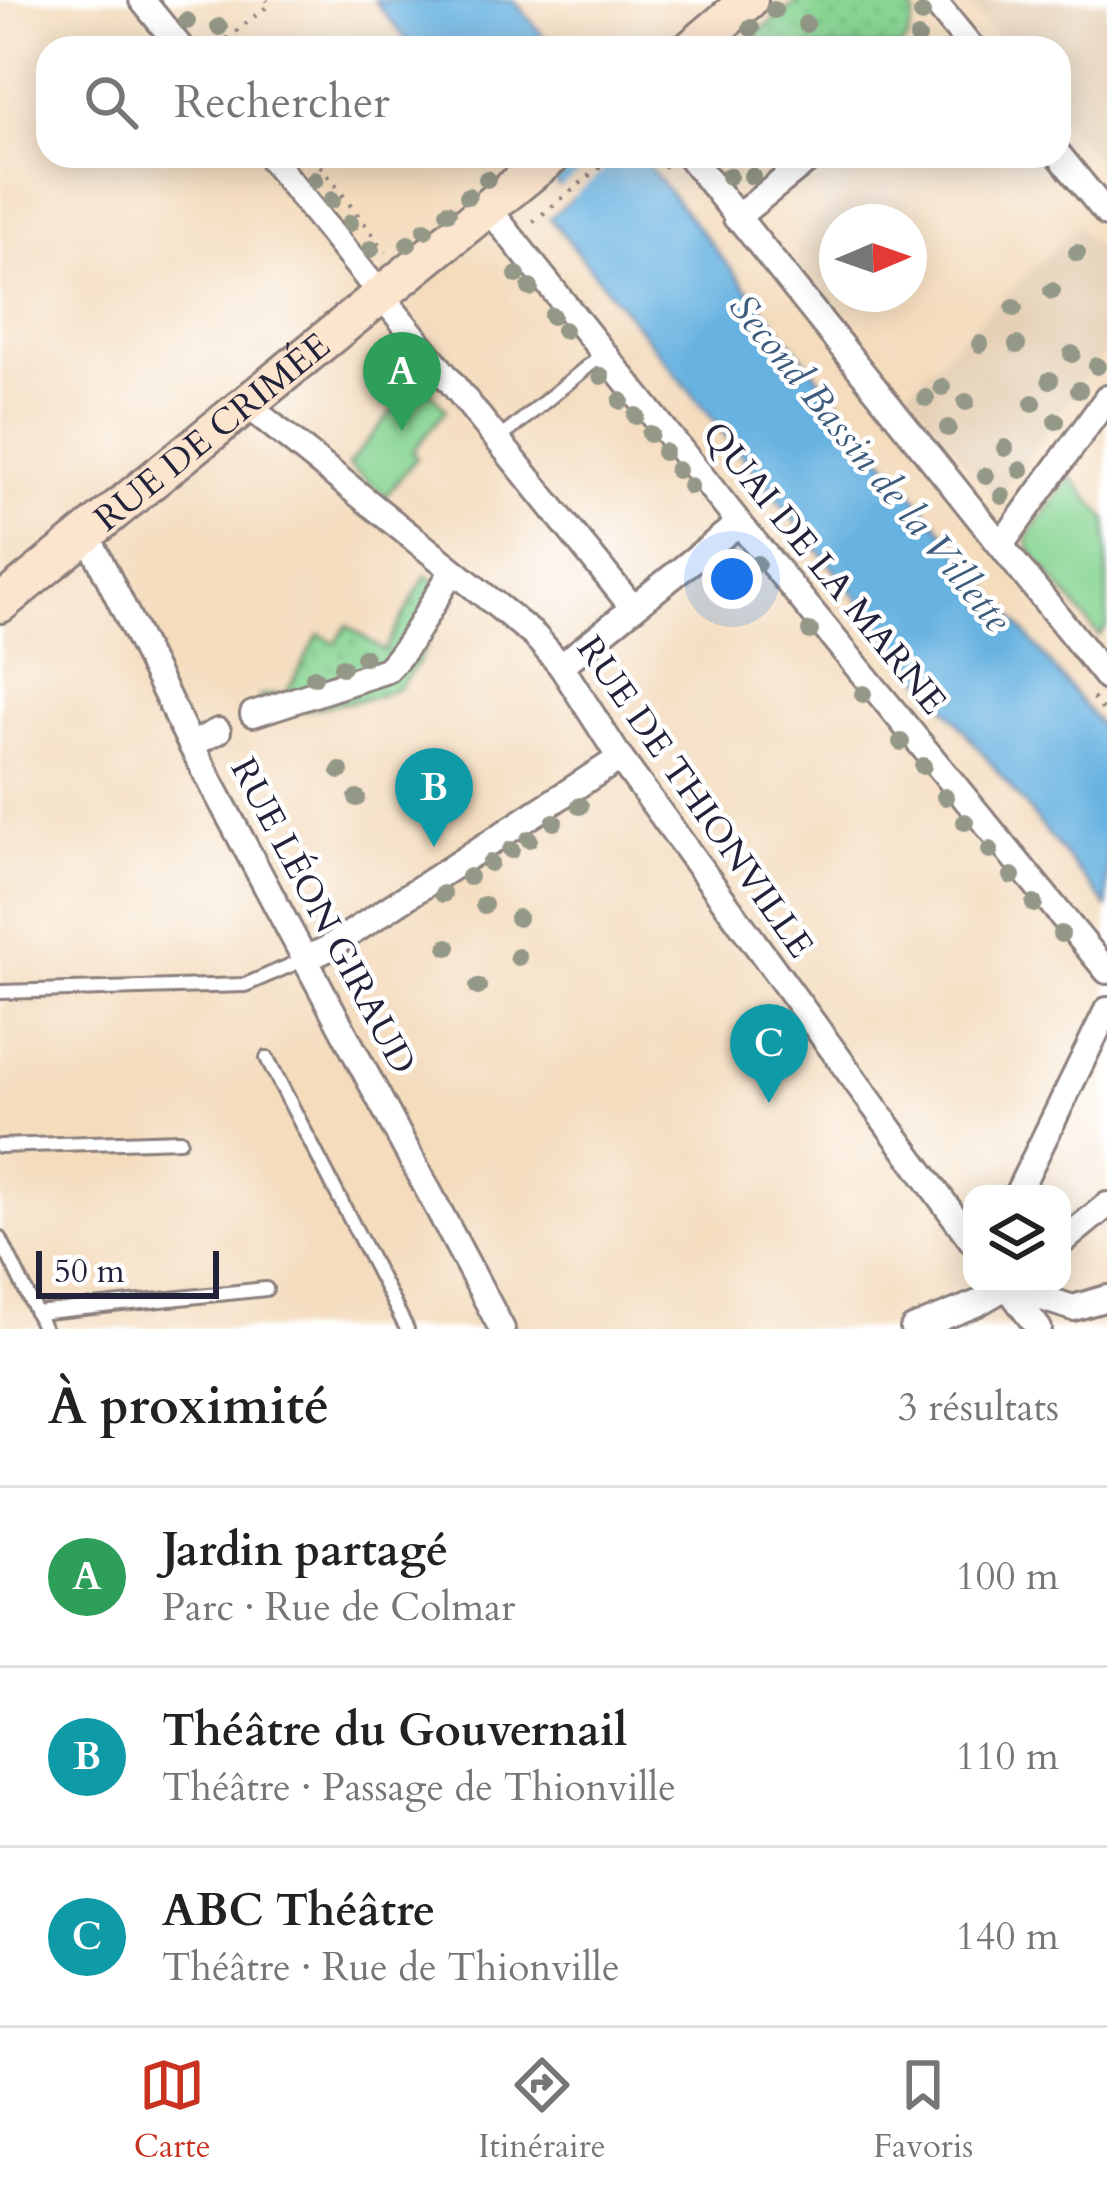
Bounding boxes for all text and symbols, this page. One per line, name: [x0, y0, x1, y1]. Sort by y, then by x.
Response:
search box: [36, 36, 1071, 168]
icon: search: [78, 69, 144, 135]
text: Rechercher: [174, 72, 390, 133]
north arrow: [819, 204, 927, 312]
water label: Second Bassin de la Villette: [717, 282, 1024, 644]
street label: RUE DE CRIMÉE: [84, 321, 340, 543]
pin: A: [363, 332, 441, 431]
street label: QUAI DE LA MARNE: [691, 411, 957, 725]
your location: [702, 549, 762, 609]
street label: RUE DE THIONVILLE: [565, 626, 825, 968]
pin: B: [395, 748, 473, 847]
street label: RUE LÉON GIRAUD: [219, 749, 427, 1083]
pin: C: [730, 1004, 808, 1103]
map controls: [963, 1185, 1071, 1293]
button: layers: [963, 1185, 1071, 1293]
scale bar: [36, 1245, 219, 1298]
text: 50 m: [54, 1249, 125, 1294]
text: À proximité: [48, 1372, 329, 1442]
text: 3 résultats: [898, 1381, 1059, 1434]
text: Jardin partagé: [162, 1520, 448, 1581]
text: A: [72, 1550, 102, 1603]
text: 100 m: [956, 1550, 1059, 1603]
text: Parc · Rue de Colmar: [162, 1581, 515, 1634]
text: Théâtre du Gouvernail: [162, 1700, 627, 1761]
text: B: [73, 1730, 101, 1783]
text: 110 m: [956, 1730, 1059, 1783]
text: Théâtre · Passage de Thionville: [162, 1761, 676, 1814]
text: ABC Théâtre: [162, 1880, 435, 1941]
text: C: [72, 1910, 102, 1963]
text: 140 m: [956, 1910, 1059, 1963]
text: Théâtre · Rue de Thionville: [162, 1941, 620, 1994]
tab: Carte: [134, 2052, 211, 2169]
tab: Itinéraire: [478, 2052, 606, 2169]
tab: Favoris: [873, 2052, 973, 2169]

